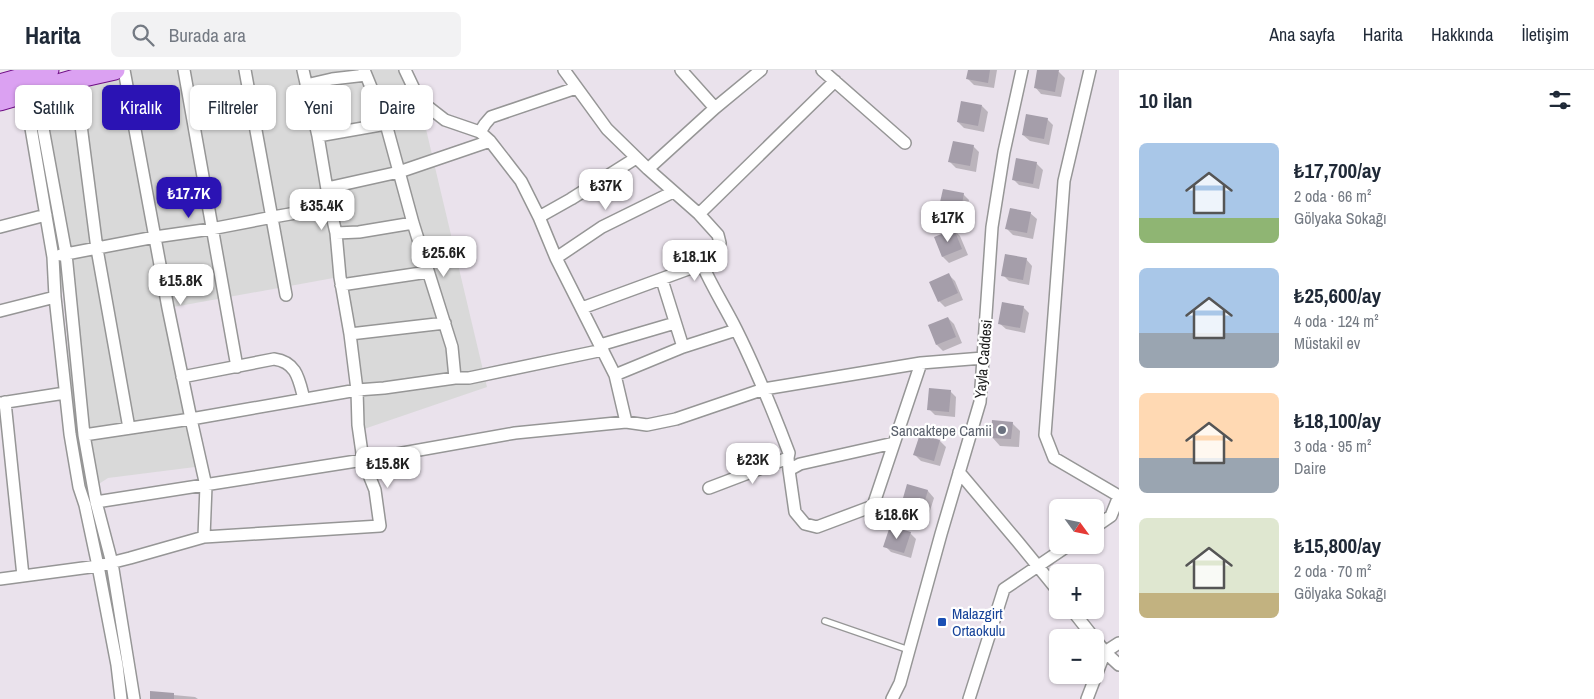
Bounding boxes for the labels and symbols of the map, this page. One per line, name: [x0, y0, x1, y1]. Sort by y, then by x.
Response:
pin: ₺37K: [576, 168, 636, 211]
pin: ₺17.7K: [148, 176, 230, 219]
pin: ₺35.4K: [281, 189, 363, 231]
pin: ₺17K: [918, 200, 978, 243]
pin: ₺25.6K: [403, 236, 485, 278]
pin: ₺18.1K: [654, 240, 736, 282]
pin: ₺15.8K: [140, 264, 222, 306]
street label: Yayla Caddesi: [969, 319, 997, 399]
place label: Sancaktepe Camii: [891, 420, 992, 441]
marker: Sancaktepe Camii: [996, 424, 1008, 436]
pin: ₺23K: [723, 442, 783, 485]
pin: ₺15.8K: [347, 446, 429, 489]
pin: ₺18.6K: [856, 498, 938, 540]
north arrow: [1049, 499, 1104, 554]
place label: Malazgirt Ortaokulu: [952, 603, 1005, 641]
marker: Malazgirt Ortaokulu: [936, 616, 948, 628]

